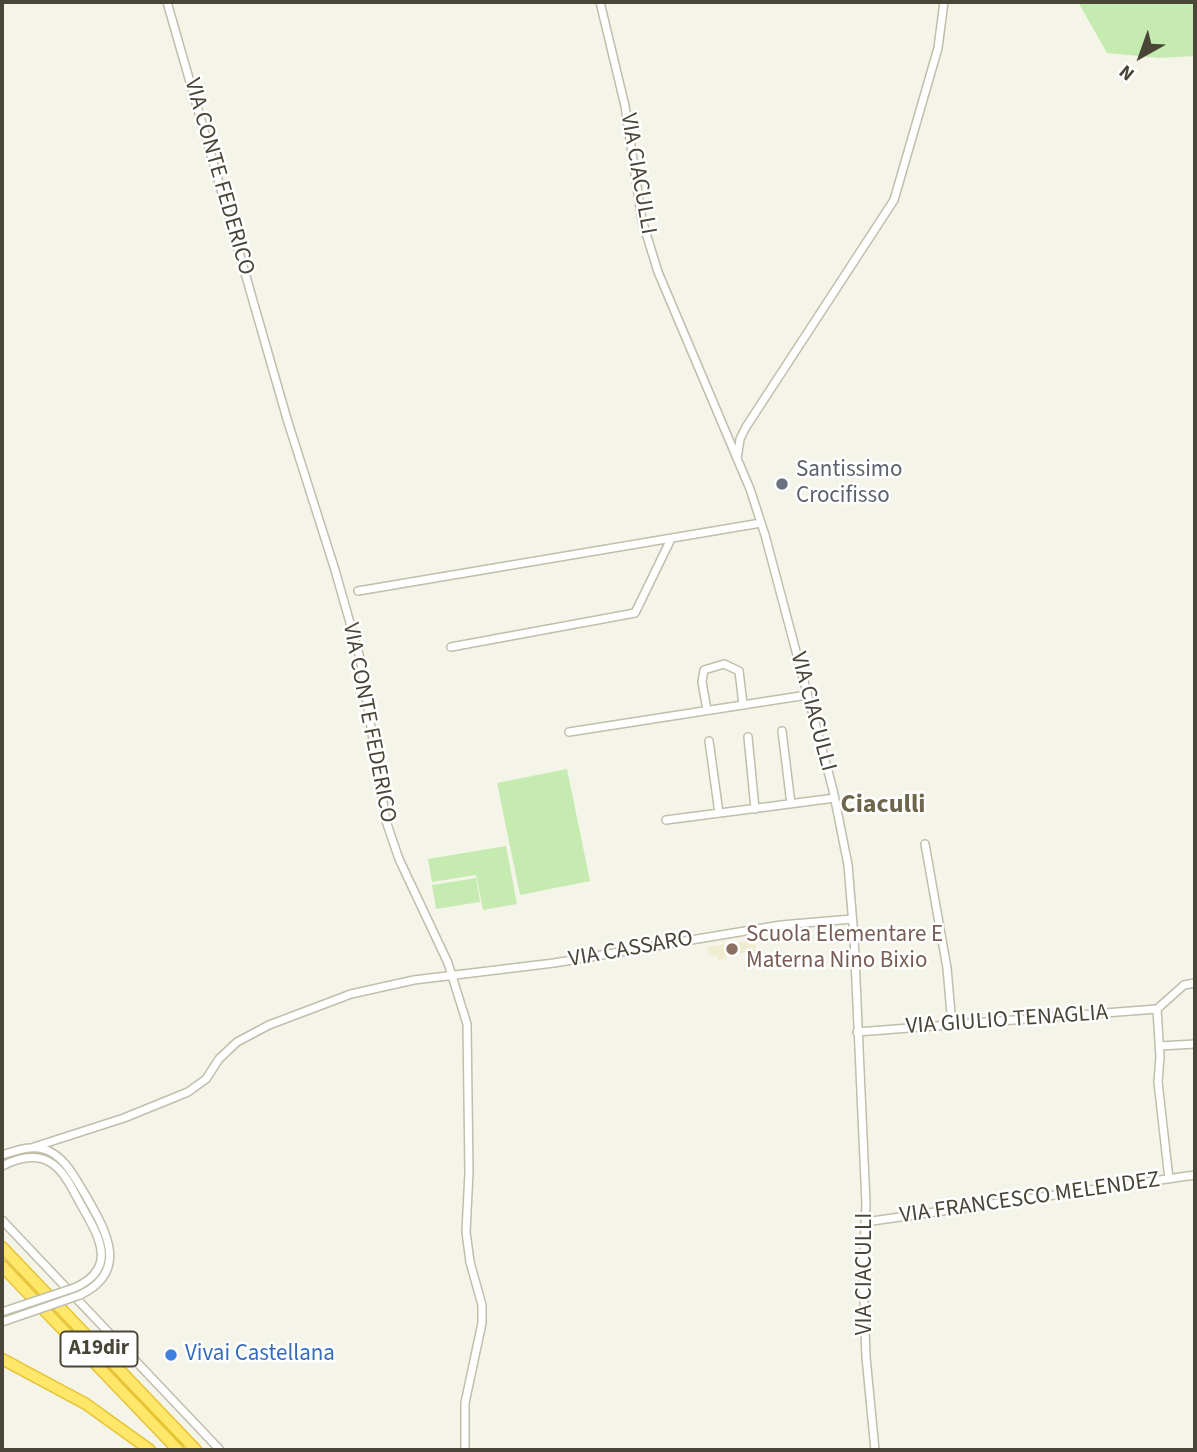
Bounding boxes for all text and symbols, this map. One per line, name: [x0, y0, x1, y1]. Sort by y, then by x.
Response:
north arrow: [1106, 21, 1176, 91]
text: N: [1114, 58, 1141, 87]
street label: VIA CONTE FEDERICO: [177, 75, 259, 279]
street label: VIA CIACULLI: [613, 111, 661, 237]
place label: Santissimo Crocifisso: [796, 457, 902, 511]
marker: Santissimo Crocifisso: [774, 476, 790, 492]
street label: VIA CONTE FEDERICO: [335, 621, 401, 825]
street label: VIA CIACULLI: [783, 649, 841, 775]
district label: Ciaculli: [841, 790, 925, 822]
place label: Scuola Elementare E Materna Nino Bixio: [746, 922, 943, 976]
street label: VIA CASSARO: [567, 925, 695, 975]
marker: Scuola Elementare E Materna Nino Bixio: [724, 941, 740, 957]
street label: VIA GIULIO TENAGLIA: [905, 1000, 1109, 1042]
street label: VIA FRANCESCO MELENDEZ: [898, 1167, 1162, 1231]
street label: VIA CIACULLI: [852, 1213, 880, 1335]
road number: A19dir: [60, 1332, 138, 1366]
place label: Vivai Castellana: [185, 1341, 335, 1369]
marker: Vivai Castellana: [163, 1347, 179, 1363]

